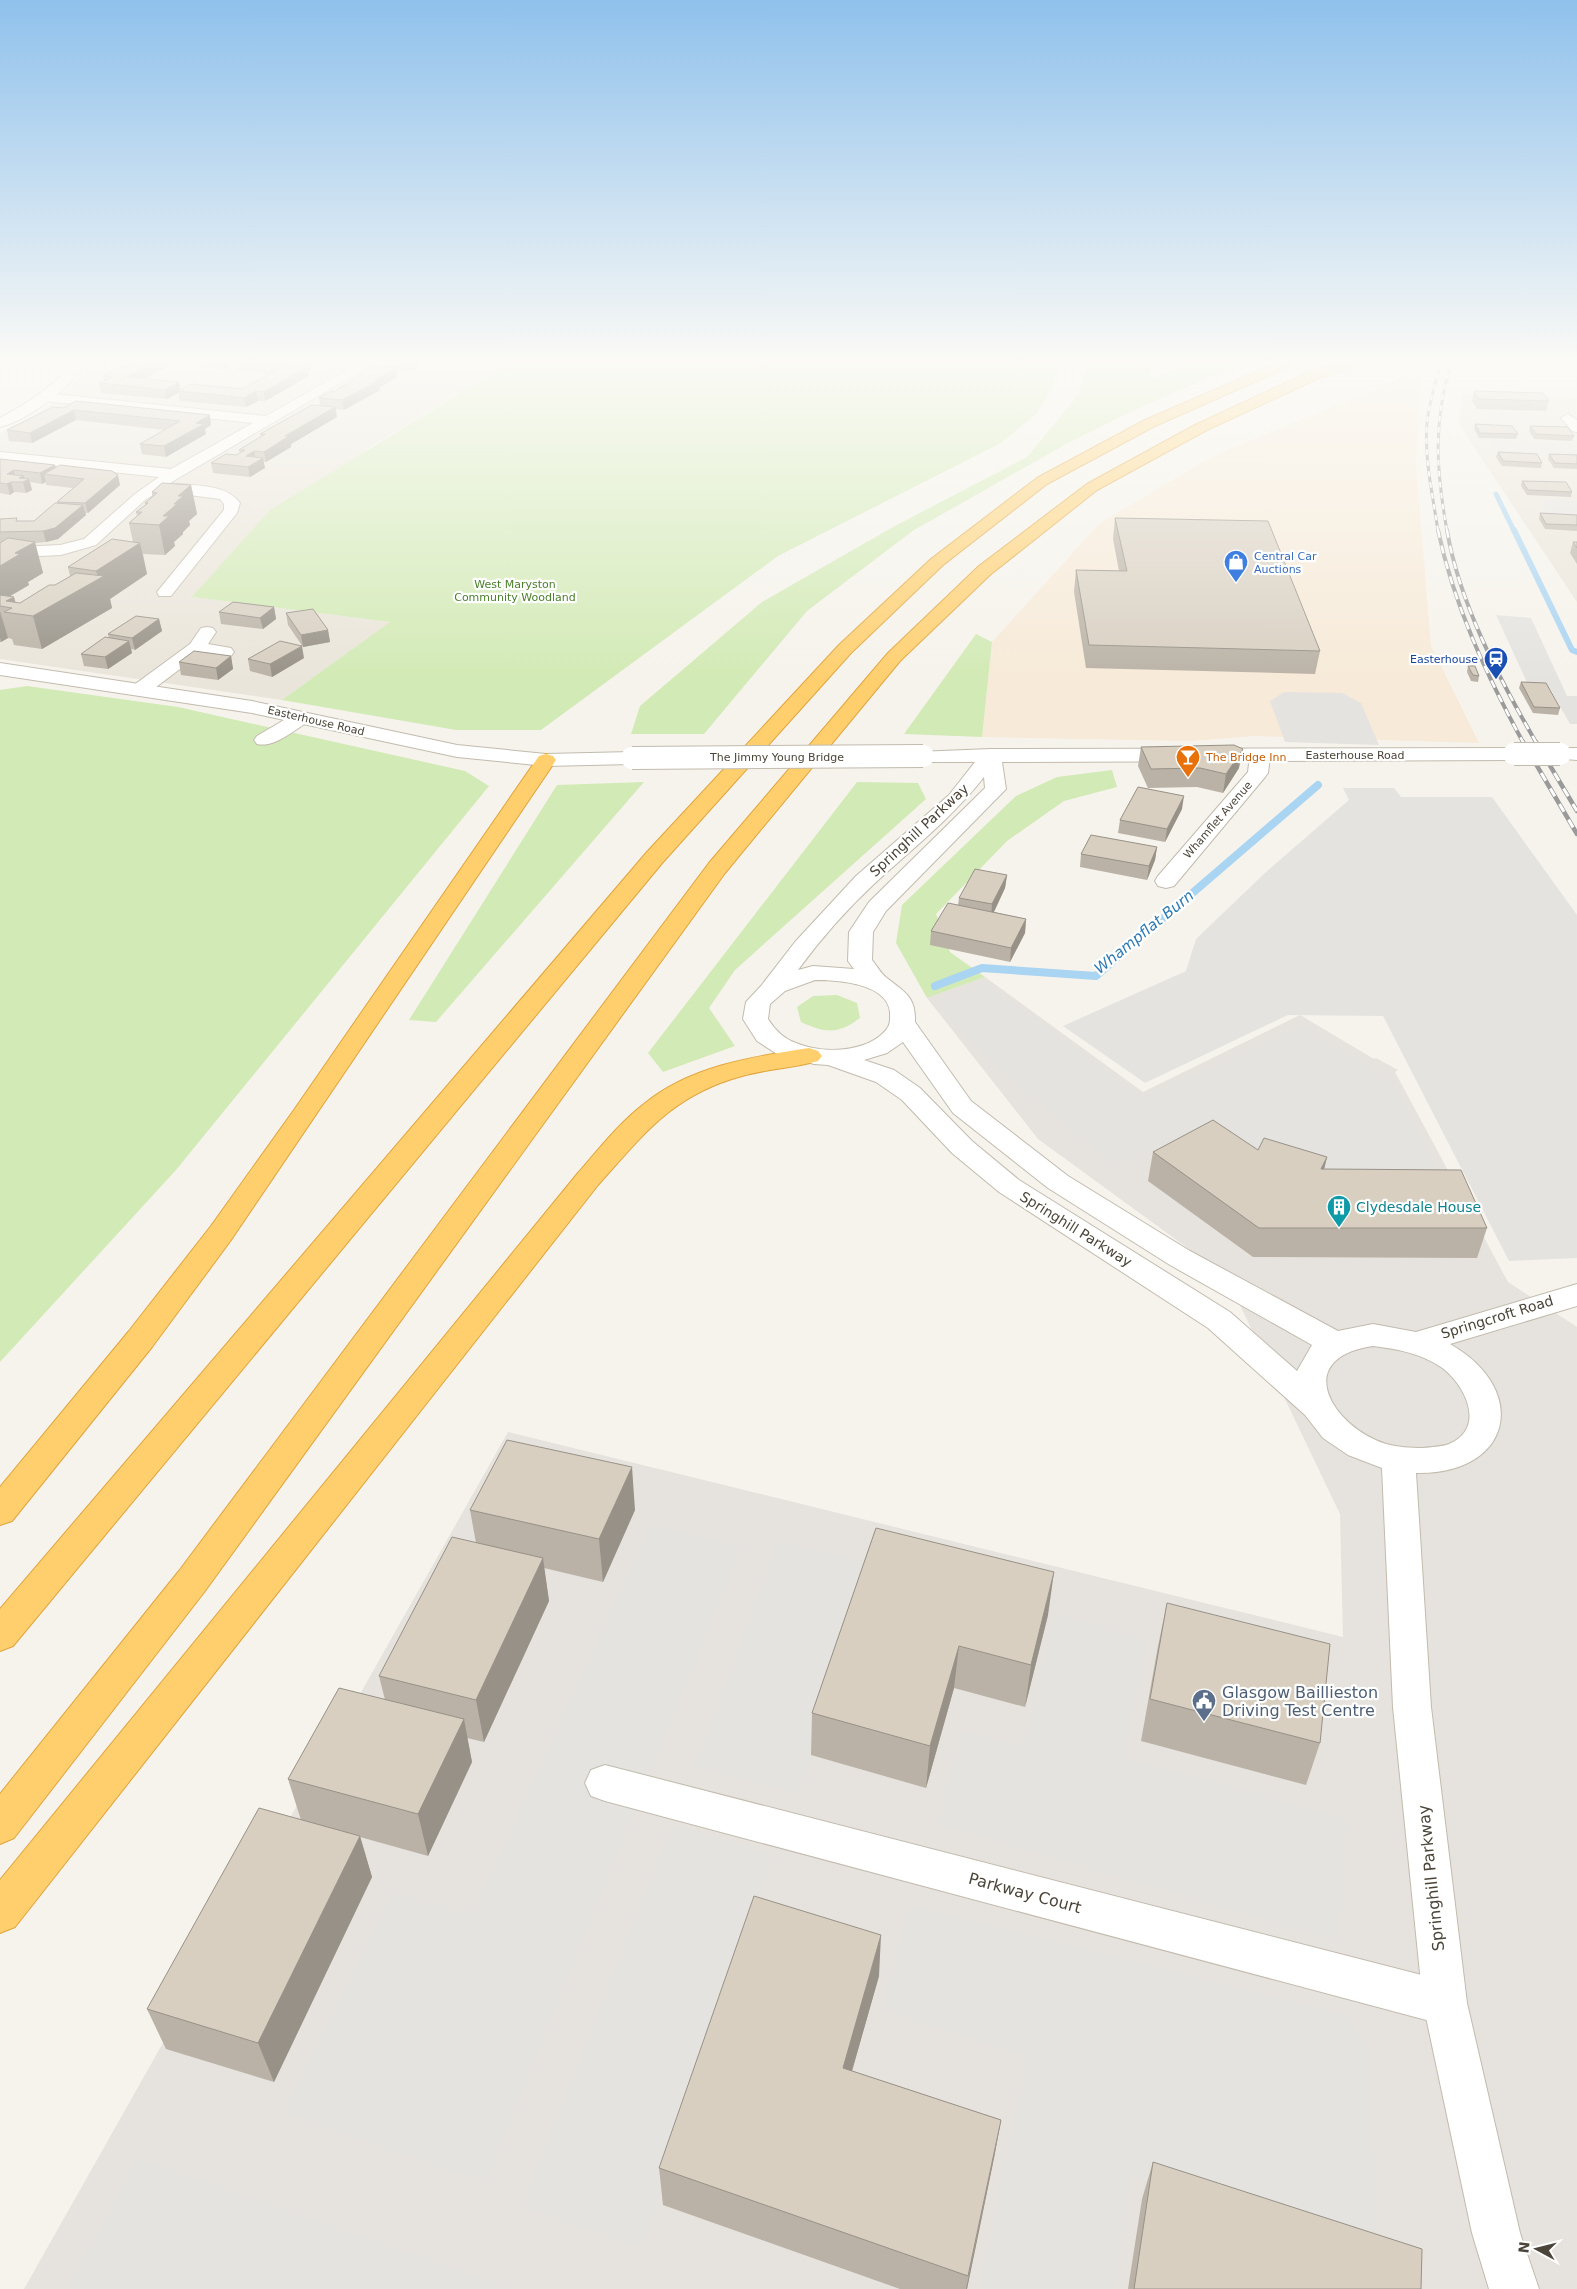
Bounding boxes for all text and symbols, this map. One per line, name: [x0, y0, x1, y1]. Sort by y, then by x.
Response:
shop icon: Central Car Auctions: [1223, 549, 1249, 583]
place label: Central Car Auctions: [1254, 550, 1317, 576]
park label: West Maryston Community Woodland: [454, 578, 576, 604]
station icon: Easterhouse: [1483, 646, 1509, 680]
place label: Easterhouse: [1410, 653, 1478, 666]
street label: Easterhouse Road: [266, 704, 366, 738]
bar icon: The Bridge Inn: [1175, 744, 1201, 778]
street label: Easterhouse Road: [1305, 749, 1405, 762]
street label: The Jimmy Young Bridge: [709, 751, 844, 764]
place label: The Bridge Inn: [1205, 751, 1287, 764]
street label: Whamflet Avenue: [1181, 779, 1255, 861]
street label: Springhill Parkway: [866, 780, 972, 880]
water label: Whampflat Burn: [1091, 886, 1197, 978]
street label: Springhill Parkway: [1017, 1188, 1135, 1270]
building icon: Clydesdale House: [1326, 1194, 1352, 1228]
place label: Clydesdale House: [1356, 1199, 1481, 1215]
street label: Springcroft Road: [1439, 1292, 1555, 1342]
place label: Glasgow Baillieston Driving Test Centre: [1222, 1683, 1378, 1720]
public building icon: Glasgow Baillieston Driving Test Centre: [1191, 1688, 1217, 1722]
street label: Springhill Parkway: [1414, 1804, 1448, 1952]
street label: Parkway Court: [967, 1869, 1083, 1917]
north arrow: [1512, 2224, 1562, 2274]
text: N: [1515, 2241, 1533, 2254]

